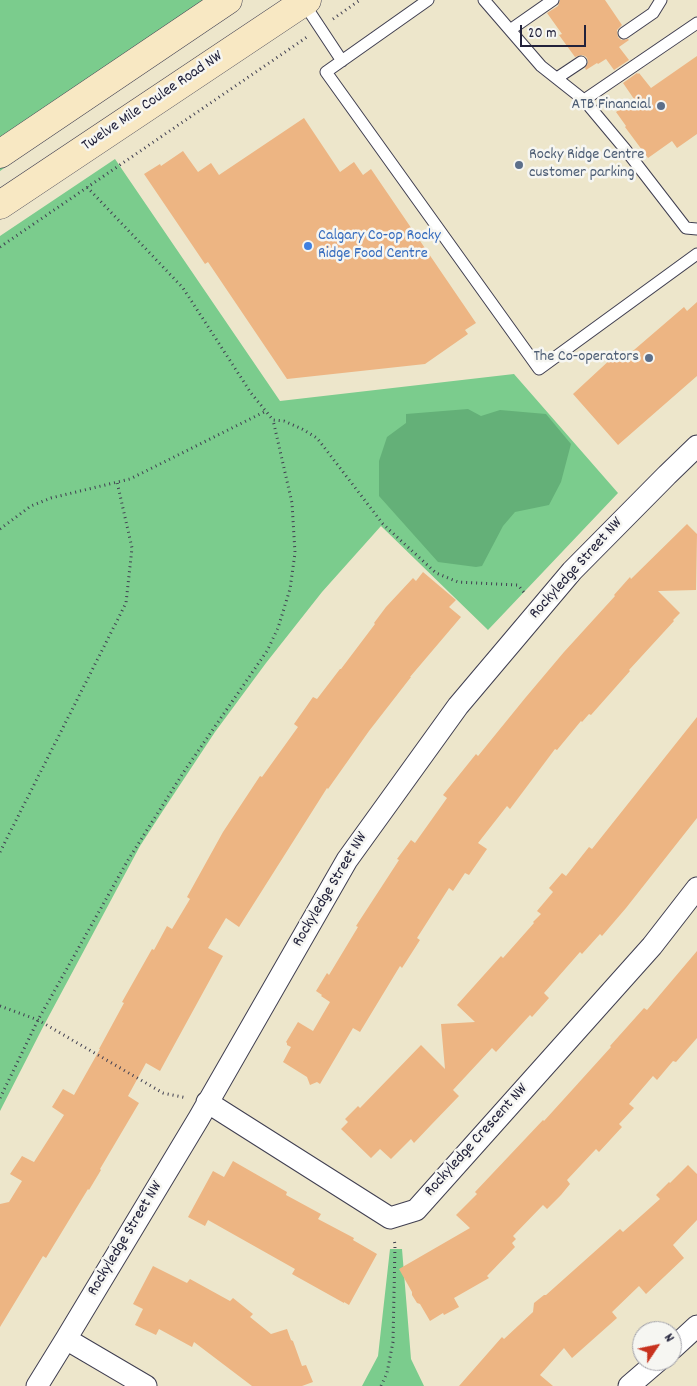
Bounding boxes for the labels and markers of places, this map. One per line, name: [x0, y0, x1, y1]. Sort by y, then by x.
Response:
place label: ATB Financial: [572, 96, 651, 116]
marker: ATB Financial: [655, 100, 667, 112]
place label: Rocky Ridge Centre customer parking: [529, 146, 644, 184]
marker: Rocky Ridge Centre customer parking: [513, 159, 525, 171]
place label: Calgary Co-op Rocky Ridge Food Centre: [318, 227, 441, 265]
marker: Calgary Co-op Rocky Ridge Food Centre: [302, 240, 314, 252]
place label: The Co-operators: [533, 348, 639, 368]
marker: The Co-operators: [643, 352, 655, 364]

